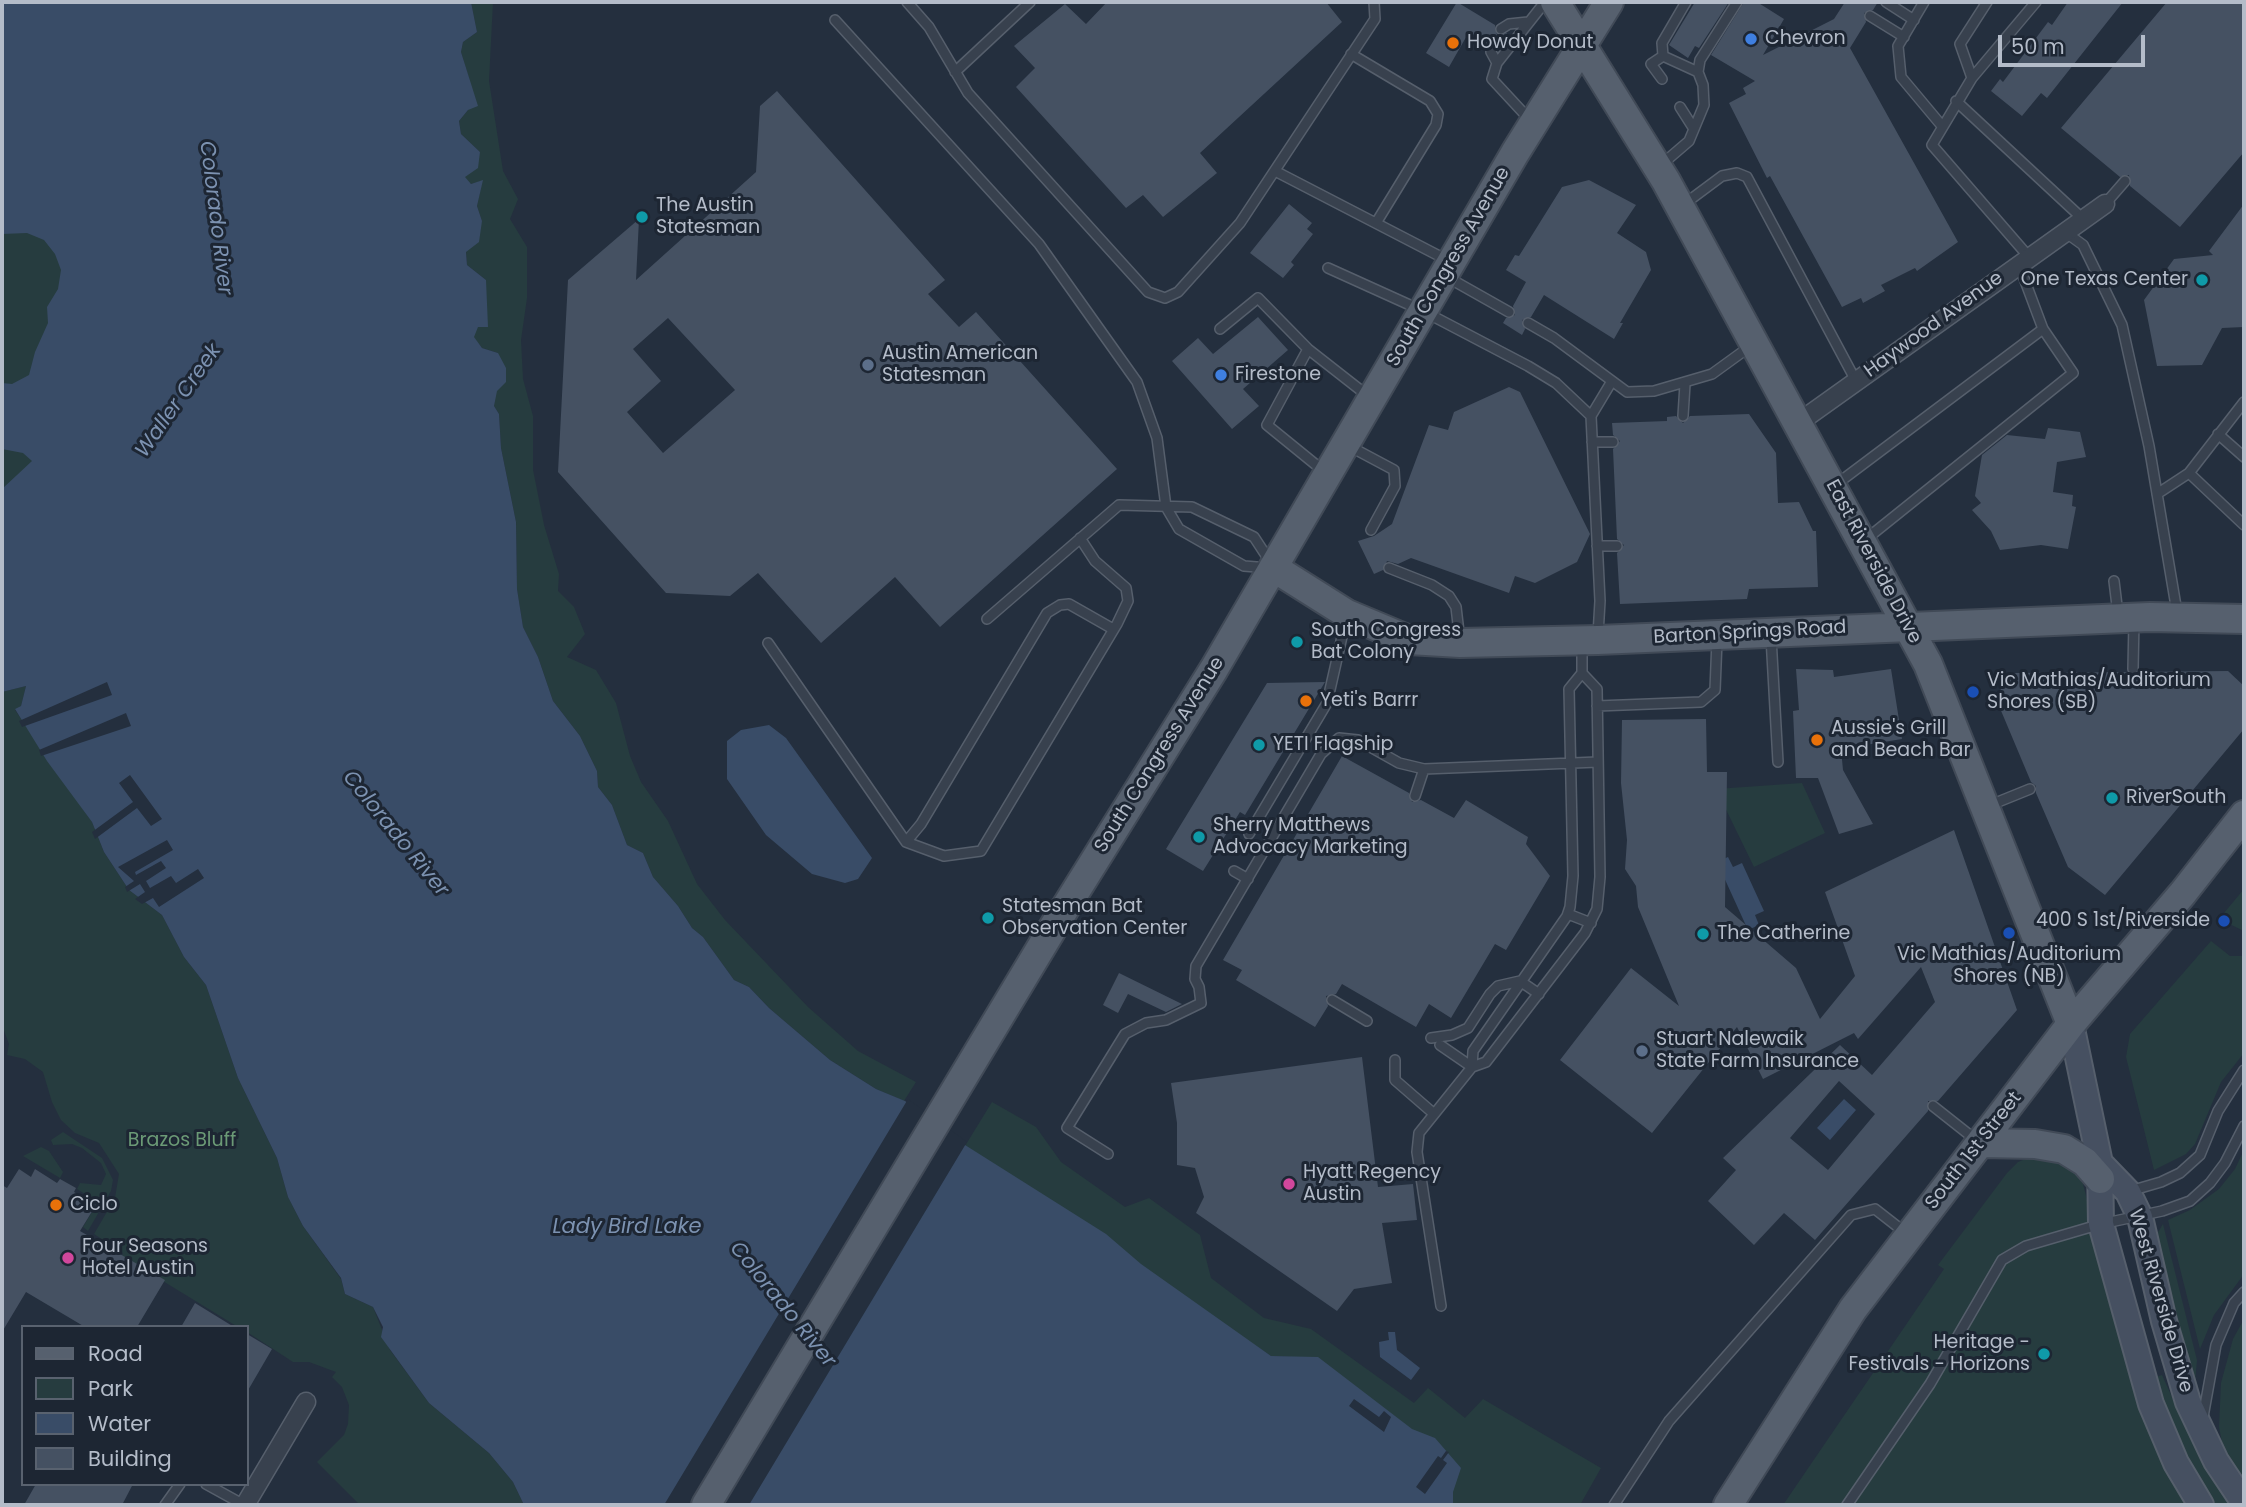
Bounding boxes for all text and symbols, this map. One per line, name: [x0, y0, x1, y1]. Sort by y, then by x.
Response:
scale bar: [2001, 21, 2148, 65]
place label: Chevron: [1765, 28, 1846, 50]
marker: Chevron: [1743, 31, 1759, 47]
place label: Howdy Donut: [1467, 32, 1593, 54]
text: 50 m: [2011, 32, 2065, 61]
marker: Howdy Donut: [1445, 35, 1461, 51]
water label: Colorado River: [193, 140, 237, 296]
street label: South Congress Avenue: [1382, 163, 1516, 371]
place label: The Austin Statesman: [656, 195, 760, 239]
marker: The Austin Statesman: [634, 209, 650, 225]
street label: Haywood Avenue: [1860, 267, 2008, 383]
place label: One Texas Center: [2021, 269, 2188, 291]
marker: One Texas Center: [2194, 272, 2210, 288]
water label: Waller Creek: [131, 339, 227, 463]
place label: Austin American Statesman: [882, 343, 1038, 387]
marker: Austin American Statesman: [860, 357, 876, 373]
place label: Firestone: [1235, 364, 1321, 386]
marker: Firestone: [1213, 367, 1229, 383]
street label: East Riverside Drive: [1820, 476, 1926, 648]
street label: Barton Springs Road: [1653, 617, 1847, 649]
place label: South Congress Bat Colony: [1311, 620, 1461, 664]
marker: South Congress Bat Colony: [1289, 634, 1305, 650]
street label: South Congress Avenue: [1090, 653, 1230, 857]
place label: Vic Mathias/Auditorium Shores (SB): [1987, 670, 2211, 714]
marker: Vic Mathias/Auditorium Shores (SB): [1965, 684, 1981, 700]
place label: Yeti's Barrr: [1320, 690, 1418, 712]
marker: Yeti's Barrr: [1298, 693, 1314, 709]
place label: Aussie's Grill and Beach Bar: [1831, 718, 1971, 762]
marker: Aussie's Grill and Beach Bar: [1809, 732, 1825, 748]
place label: YETI Flagship: [1273, 734, 1393, 756]
marker: YETI Flagship: [1251, 737, 1267, 753]
water label: Colorado River: [337, 766, 453, 902]
place label: RiverSouth: [2126, 787, 2226, 809]
marker: RiverSouth: [2104, 790, 2120, 806]
place label: Sherry Matthews Advocacy Marketing: [1213, 815, 1408, 859]
marker: Sherry Matthews Advocacy Marketing: [1191, 829, 1207, 845]
place label: Statesman Bat Observation Center: [1002, 896, 1187, 940]
marker: Statesman Bat Observation Center: [980, 910, 996, 926]
place label: 400 S 1st/Riverside: [2036, 910, 2210, 932]
marker: 400 S 1st/Riverside: [2216, 913, 2232, 929]
place label: The Catherine: [1717, 923, 1850, 945]
marker: Vic Mathias/Auditorium Shores (NB): [2001, 925, 2017, 941]
marker: The Catherine: [1695, 926, 1711, 942]
place label: Vic Mathias/Auditorium Shores (NB): [1897, 944, 2121, 988]
place label: Stuart Nalewaik State Farm Insurance: [1656, 1029, 1859, 1073]
marker: Stuart Nalewaik State Farm Insurance: [1634, 1043, 1650, 1059]
street label: South 1st Street: [1921, 1088, 2027, 1214]
park label: Brazos Bluff: [128, 1130, 236, 1152]
place label: Hyatt Regency Austin: [1303, 1162, 1441, 1206]
marker: Hyatt Regency Austin: [1281, 1176, 1297, 1192]
place label: Ciclo: [70, 1194, 118, 1216]
marker: Ciclo: [48, 1197, 64, 1213]
street label: West Riverside Drive: [2123, 1207, 2197, 1395]
water label: Lady Bird Lake: [553, 1215, 701, 1241]
place label: Four Seasons Hotel Austin: [82, 1236, 208, 1280]
water label: Colorado River: [724, 1237, 840, 1373]
marker: Four Seasons Hotel Austin: [60, 1250, 76, 1266]
legend: [21, 1325, 248, 1486]
place label: Heritage - Festivals - Horizons: [1848, 1332, 2030, 1376]
text: Road: [88, 1339, 143, 1368]
marker: Heritage - Festivals - Horizons: [2036, 1346, 2052, 1362]
text: Park: [88, 1374, 133, 1403]
text: Water: [88, 1409, 151, 1438]
text: Building: [88, 1444, 172, 1473]

